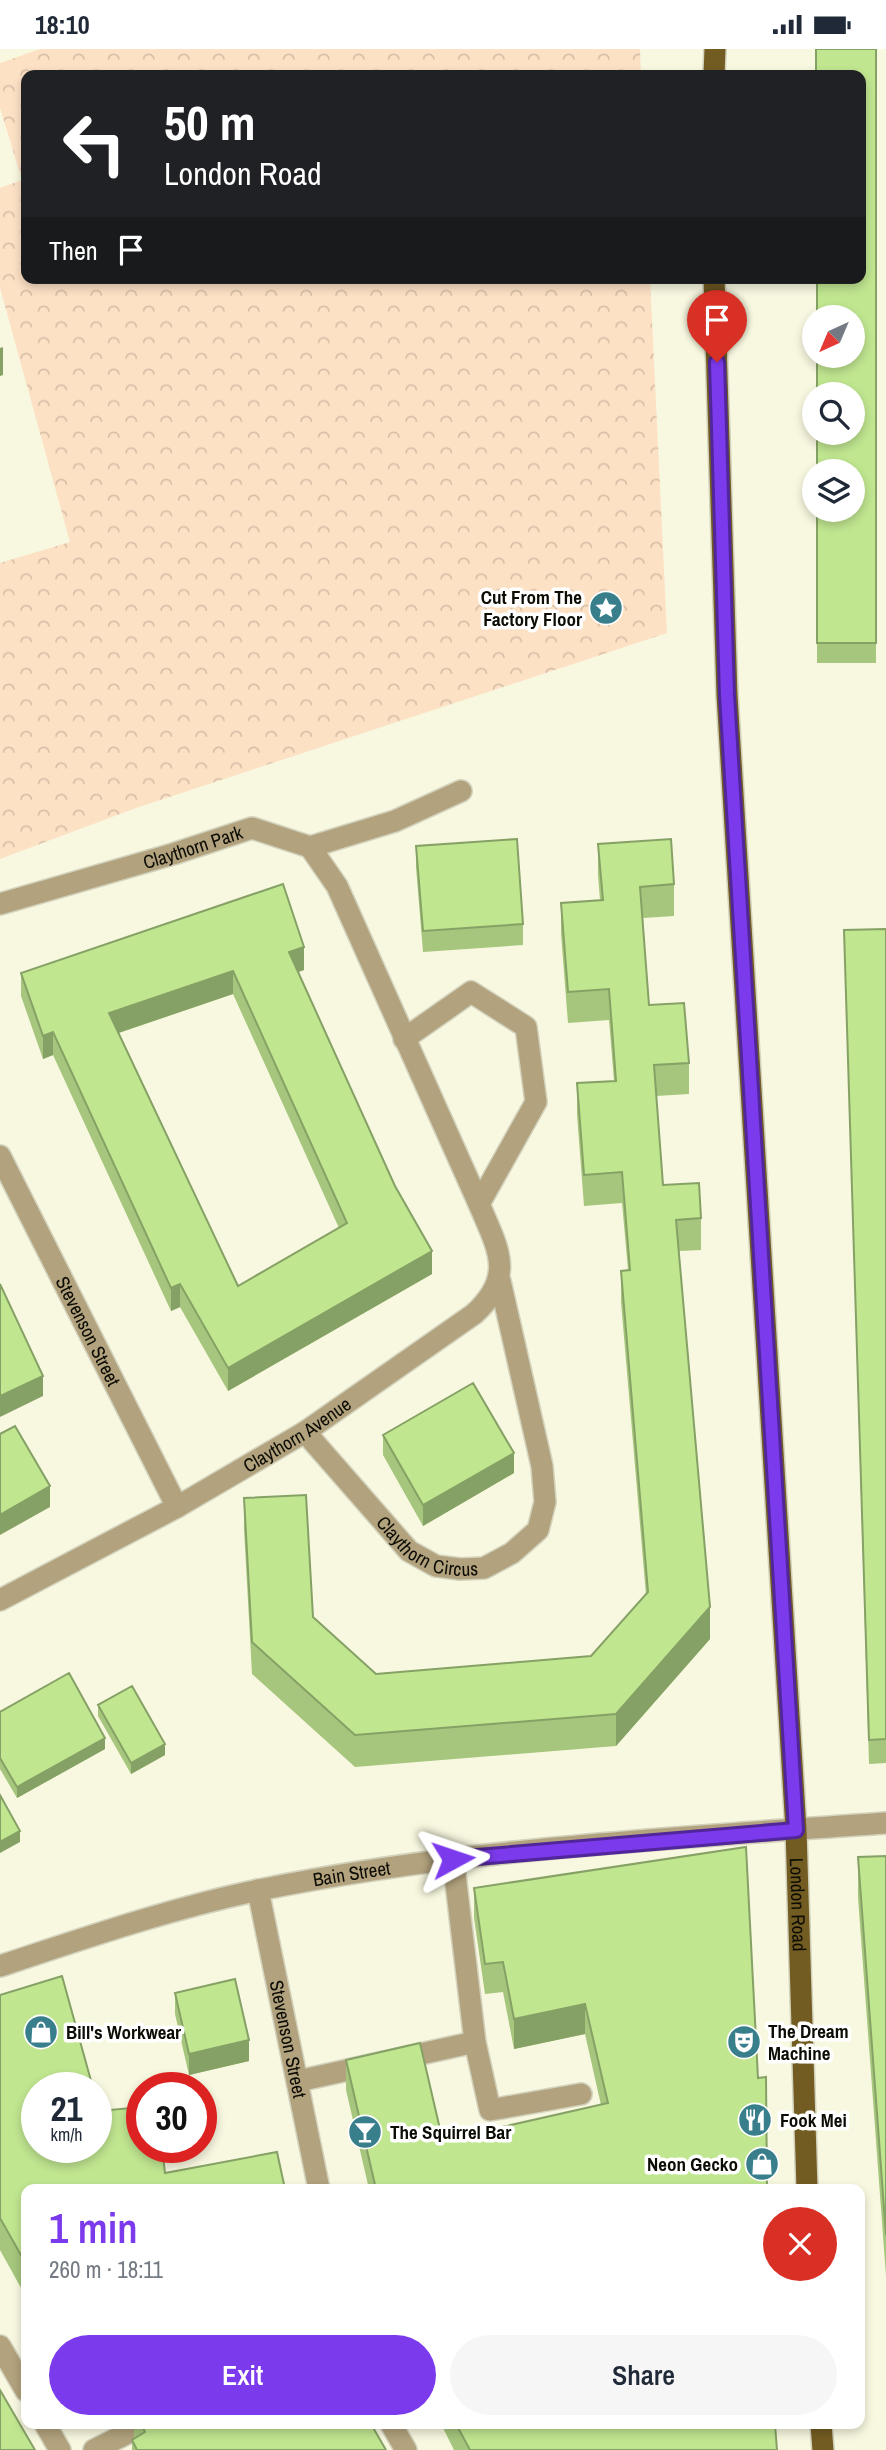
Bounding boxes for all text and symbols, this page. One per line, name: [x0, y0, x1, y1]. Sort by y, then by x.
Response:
text: 18:10: [35, 7, 90, 42]
text: 50 m: [164, 89, 256, 155]
icon: left: [49, 98, 140, 189]
text: London Road: [164, 152, 322, 195]
icon: arrive: [112, 231, 150, 269]
text: Then: [49, 233, 98, 268]
pin: [687, 290, 747, 362]
icon: arrive: [698, 301, 736, 339]
north arrow: [802, 305, 864, 367]
map controls: [802, 305, 865, 522]
button: search: [802, 382, 865, 445]
button: layers: [802, 459, 865, 522]
place label: Cut From The Factory Floor: [481, 584, 582, 632]
place icon: Cut From The Factory Floor: [587, 589, 625, 627]
street label: Claythorn Park: [140, 819, 246, 875]
street label: Stevenson Street: [50, 1272, 127, 1391]
street label: Claythorn Avenue: [238, 1391, 356, 1478]
street label: Claythorn Circus: [371, 1510, 479, 1582]
position arrow: [416, 1822, 490, 1896]
street label: Bain Street: [311, 1854, 393, 1893]
street label: London Road: [784, 1857, 813, 1952]
street label: Stevenson Street: [264, 1978, 313, 2101]
shop icon: Bill's Workwear: [22, 2013, 60, 2051]
place label: The Dream Machine: [768, 2018, 849, 2066]
place label: Bill's Workwear: [66, 2019, 181, 2045]
theatre icon: The Dream Machine: [725, 2023, 763, 2061]
speed limit sign: 30: [126, 2072, 217, 2163]
text: 21: [51, 2085, 82, 2132]
restaurant icon: Fook Mei: [736, 2101, 774, 2139]
place label: Fook Mei: [780, 2107, 847, 2133]
bar icon: The Squirrel Bar: [346, 2113, 384, 2151]
place label: The Squirrel Bar: [390, 2119, 511, 2145]
text: km/h: [51, 2122, 83, 2147]
shop icon: Neon Gecko: [743, 2145, 781, 2183]
place label: Neon Gecko: [647, 2151, 738, 2177]
text: 1 min: [49, 2200, 138, 2256]
button: close: [763, 2207, 837, 2281]
text: 260 m · 18:11: [49, 2254, 163, 2285]
button: Exit: [49, 2335, 436, 2415]
button: Share: [450, 2335, 837, 2415]

